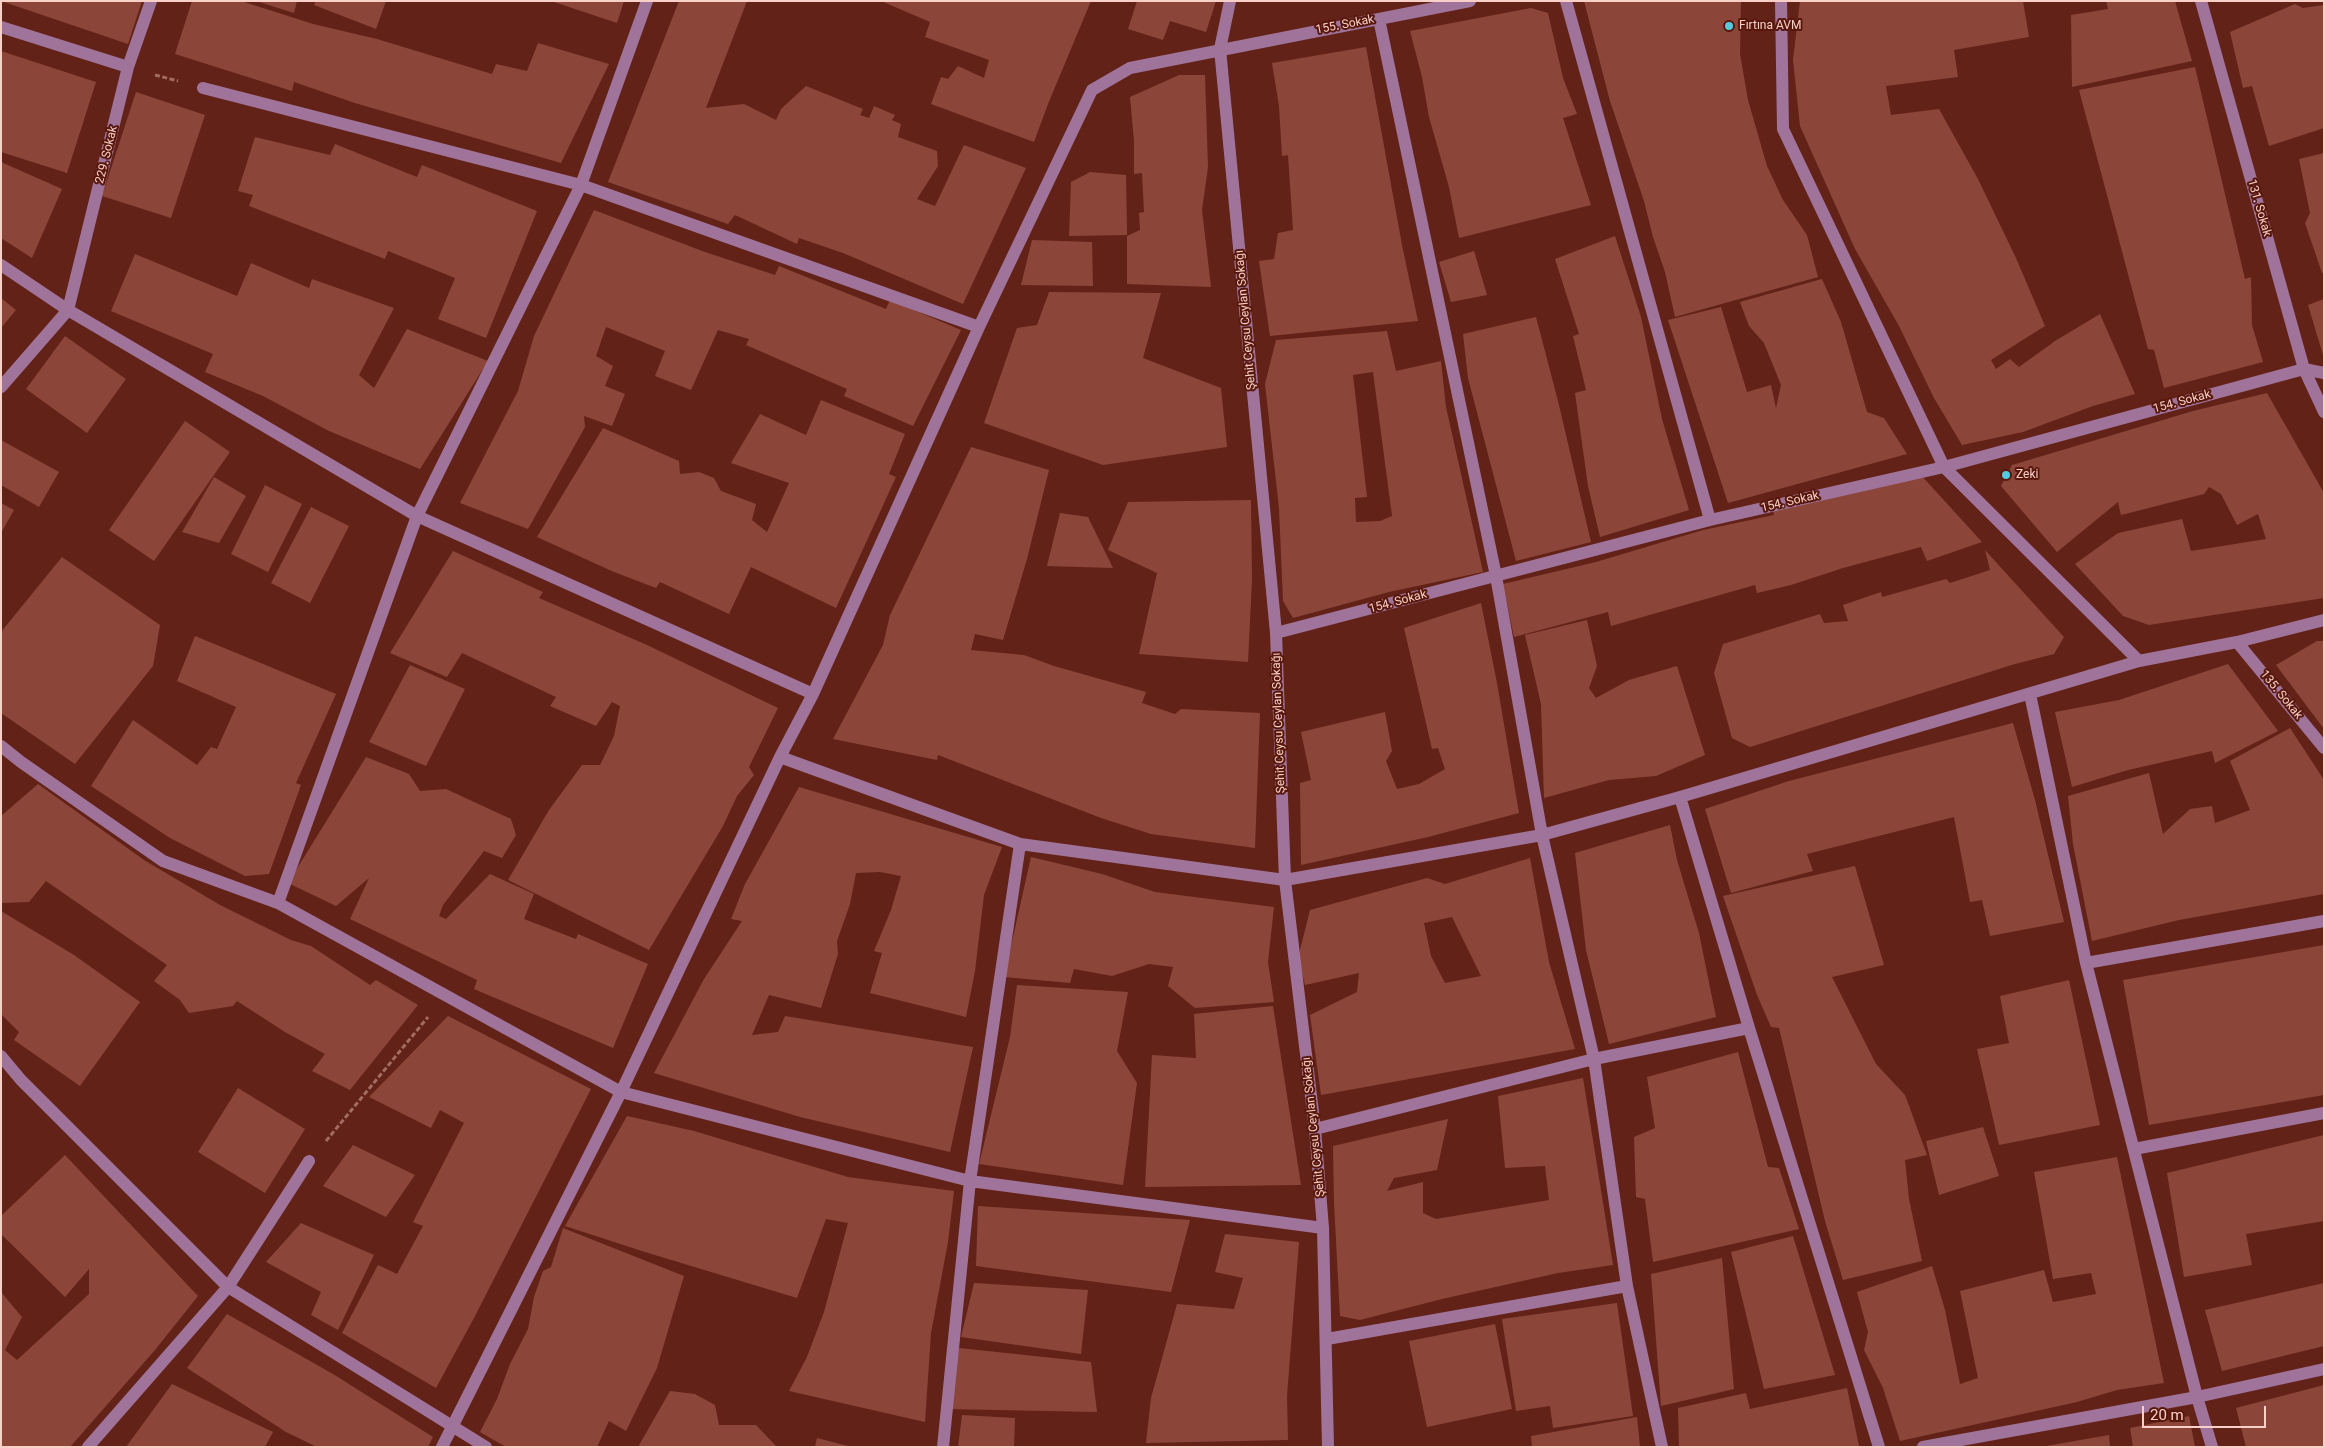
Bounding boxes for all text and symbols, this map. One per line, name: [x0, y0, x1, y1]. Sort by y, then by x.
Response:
street label: 155. Sokak: [1315, 12, 1375, 38]
place label: Fırtına AVM: [1739, 19, 1801, 33]
marker: Fırtına AVM: [1723, 20, 1735, 32]
street label: 229. Sokak: [93, 125, 121, 185]
street label: 131. Sokak: [2244, 178, 2274, 238]
street label: Şehit Ceysu Ceylan Sokağı: [1233, 249, 1259, 391]
street label: 154. Sokak: [2152, 387, 2212, 417]
place label: Zeki: [2016, 468, 2038, 482]
marker: Zeki: [2000, 469, 2012, 481]
street label: 154. Sokak: [1760, 488, 1820, 516]
street label: 154. Sokak: [1368, 587, 1428, 617]
street label: Şehit Ceysu Ceylan Sokağı: [1269, 652, 1289, 794]
street label: 135. Sokak: [2257, 668, 2305, 722]
street label: Şehit Ceysu Ceylan Sokağı: [1299, 1056, 1329, 1198]
scale bar: [2145, 1396, 2269, 1428]
text: 20 m: [2150, 1406, 2184, 1424]

